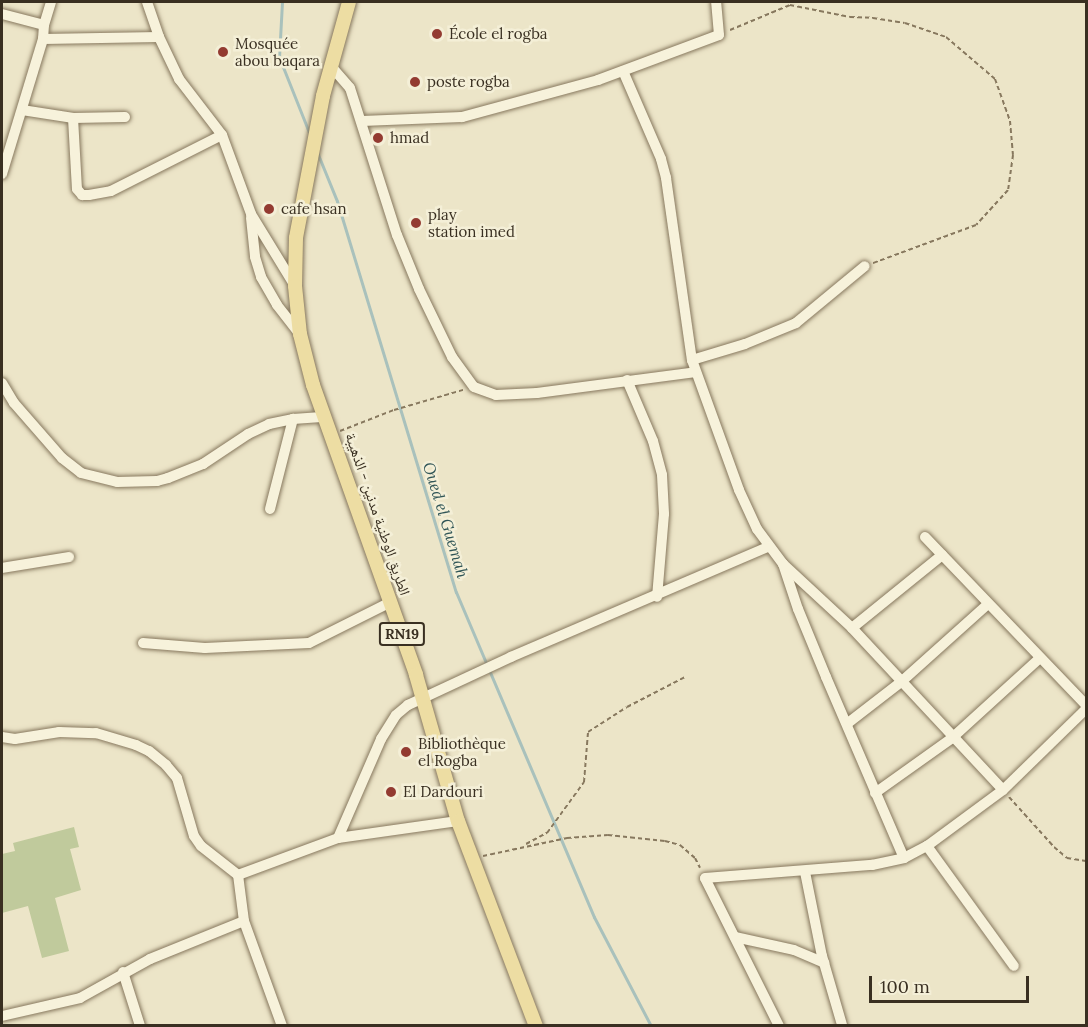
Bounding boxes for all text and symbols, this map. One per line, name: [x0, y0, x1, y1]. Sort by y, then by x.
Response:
place label: École el rogba: [449, 25, 548, 43]
marker: École el rogba: [430, 27, 444, 41]
place label: Mosquée abou baqara: [235, 34, 320, 69]
marker: Mosquée abou baqara: [216, 45, 230, 59]
place label: poste rogba: [427, 73, 510, 91]
marker: poste rogba: [408, 75, 422, 89]
place label: hmad: [390, 129, 429, 147]
marker: hmad: [371, 131, 385, 145]
place label: cafe hsan: [281, 200, 347, 218]
marker: cafe hsan: [262, 202, 276, 216]
place label: play station imed: [428, 205, 515, 240]
marker: play station imed: [409, 216, 423, 230]
street label: الطريق الوطنية مدنين - الذهيبة: [342, 430, 414, 598]
water label: Oued el Guemah: [419, 460, 473, 580]
road number: RN19: [378, 623, 426, 645]
place label: Bibliothèque el Rogba: [418, 734, 506, 769]
marker: Bibliothèque el Rogba: [399, 745, 413, 759]
place label: El Dardouri: [403, 783, 483, 801]
marker: El Dardouri: [384, 785, 398, 799]
scale bar: [872, 964, 1032, 1002]
text: 100 m: [880, 975, 930, 998]

